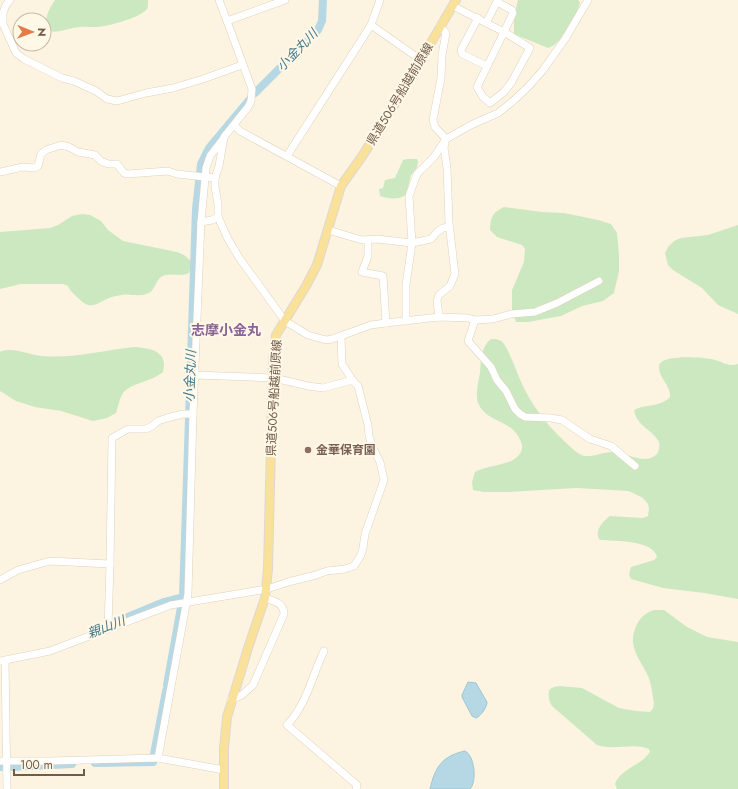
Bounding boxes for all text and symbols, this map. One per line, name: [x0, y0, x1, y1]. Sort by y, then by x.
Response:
north arrow: [12, 12, 52, 52]
water label: 小金丸川: [272, 23, 323, 75]
text: N: [34, 28, 50, 37]
street label: 県道506号船越前原線: [362, 39, 438, 149]
district label: 志摩小金丸: [191, 320, 261, 340]
street label: 県道506号船越前原線: [262, 339, 286, 457]
water label: 小金丸川: [180, 348, 200, 402]
place label: 金華保育園: [316, 441, 376, 459]
marker: 金華保育園: [303, 445, 313, 455]
water label: 親山川: [84, 610, 129, 643]
scale bar: [14, 751, 84, 777]
text: 100 m: [20, 756, 53, 774]

